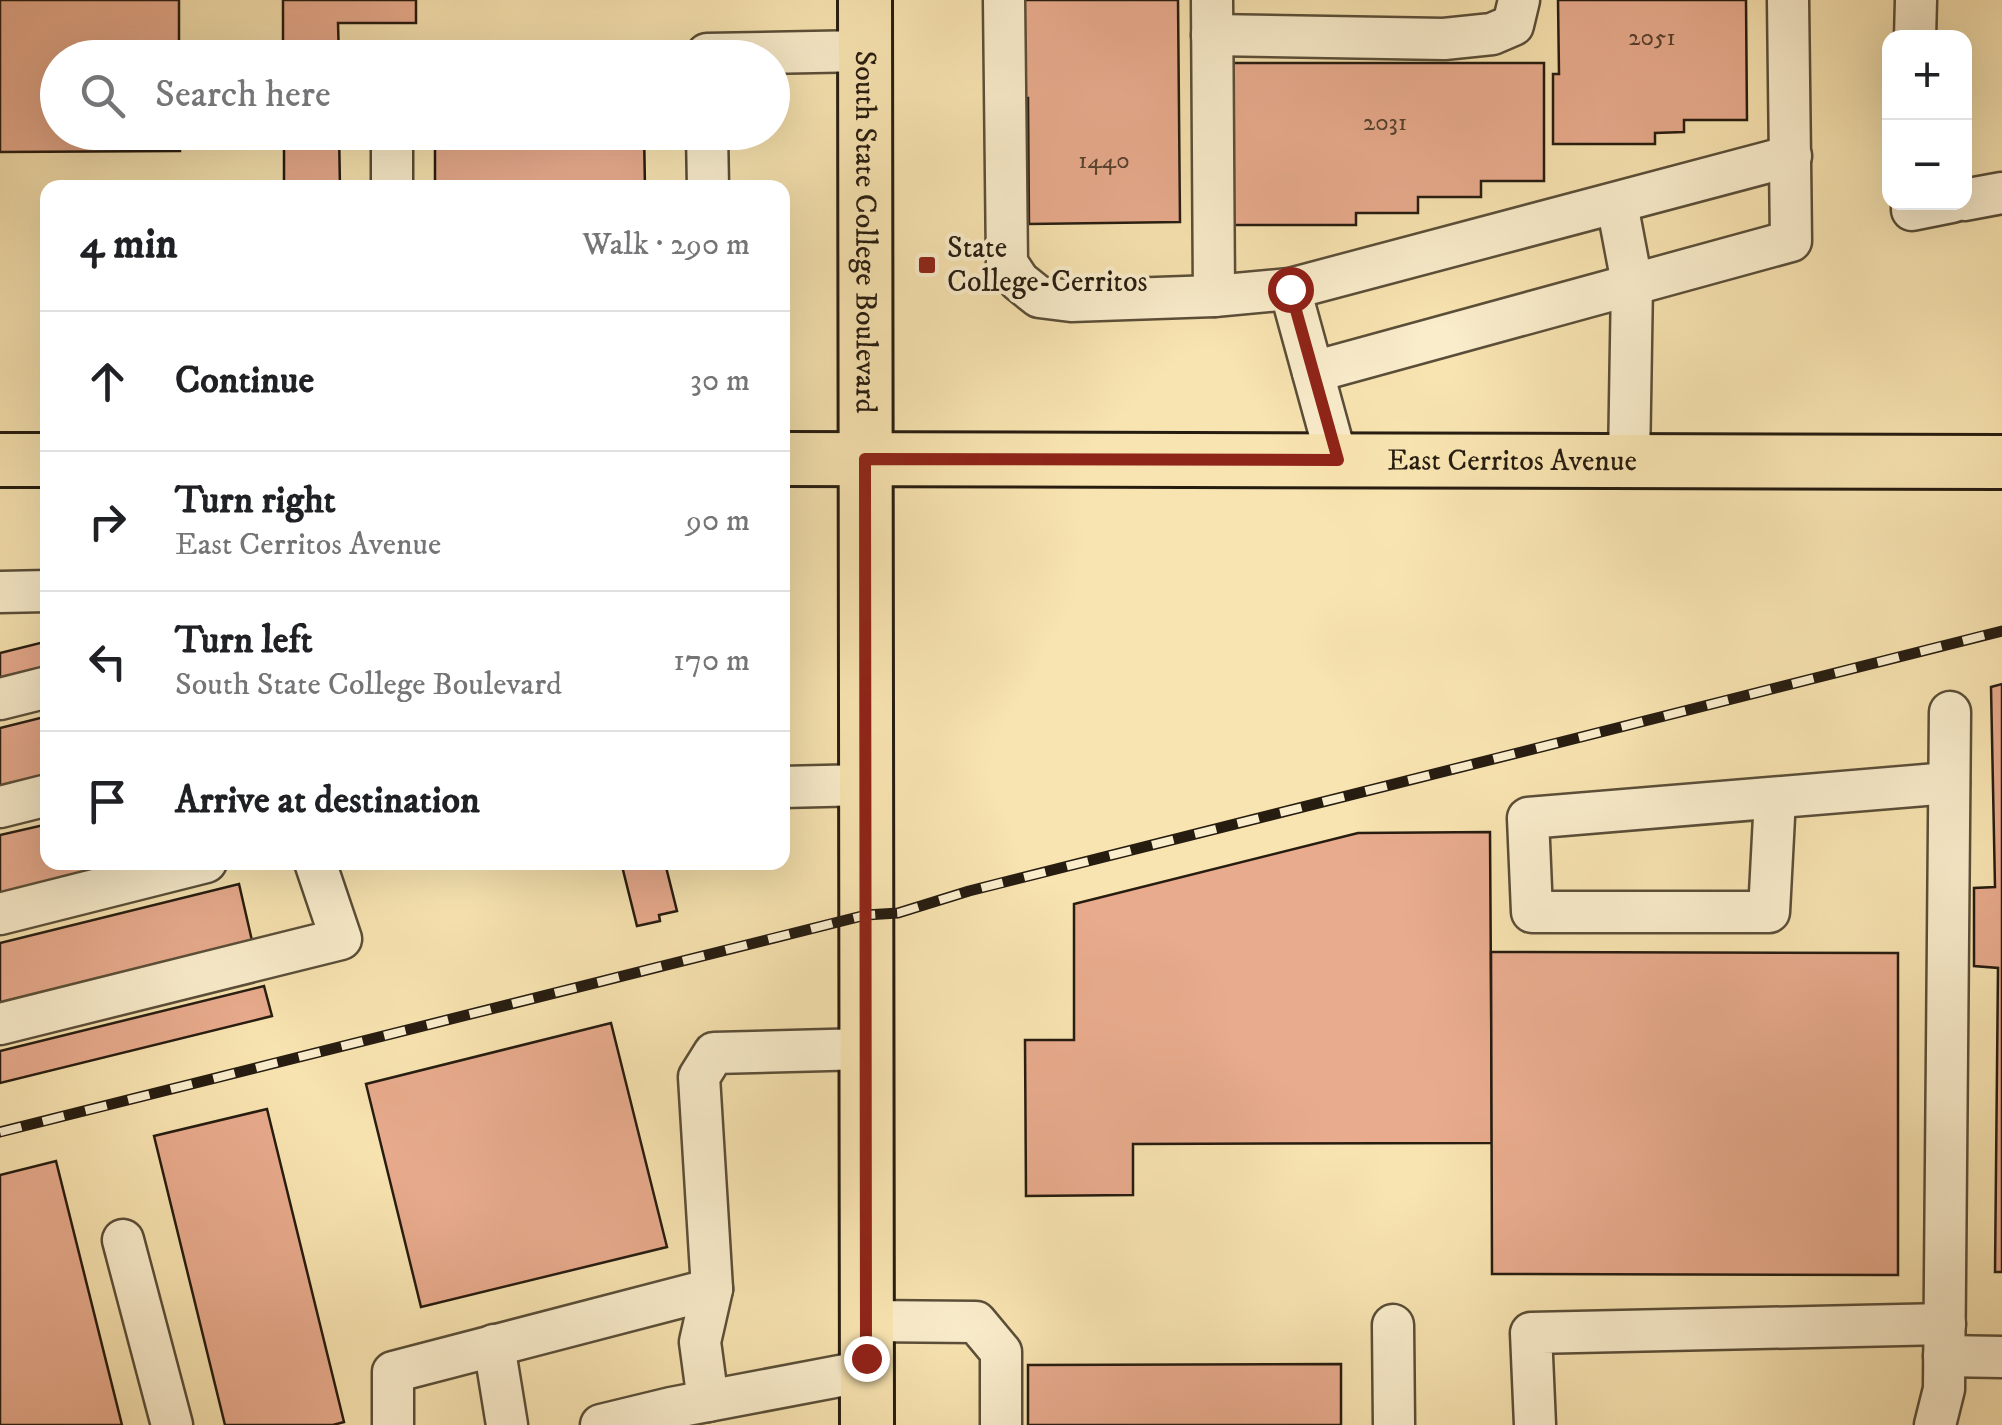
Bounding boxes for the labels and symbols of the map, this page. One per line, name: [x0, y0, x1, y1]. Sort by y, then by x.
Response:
house number: 2051: [1628, 22, 1676, 53]
street label: South State College Boulevard: [847, 51, 884, 413]
house number: 2031: [1363, 107, 1407, 138]
house number: 1440: [1078, 145, 1130, 176]
place label: State College-Cerritos: [947, 230, 1148, 301]
marker: State College-Cerritos: [916, 254, 938, 276]
route start: [1268, 267, 1314, 313]
street label: East Cerritos Avenue: [1387, 442, 1637, 480]
route end: [844, 1336, 890, 1382]

